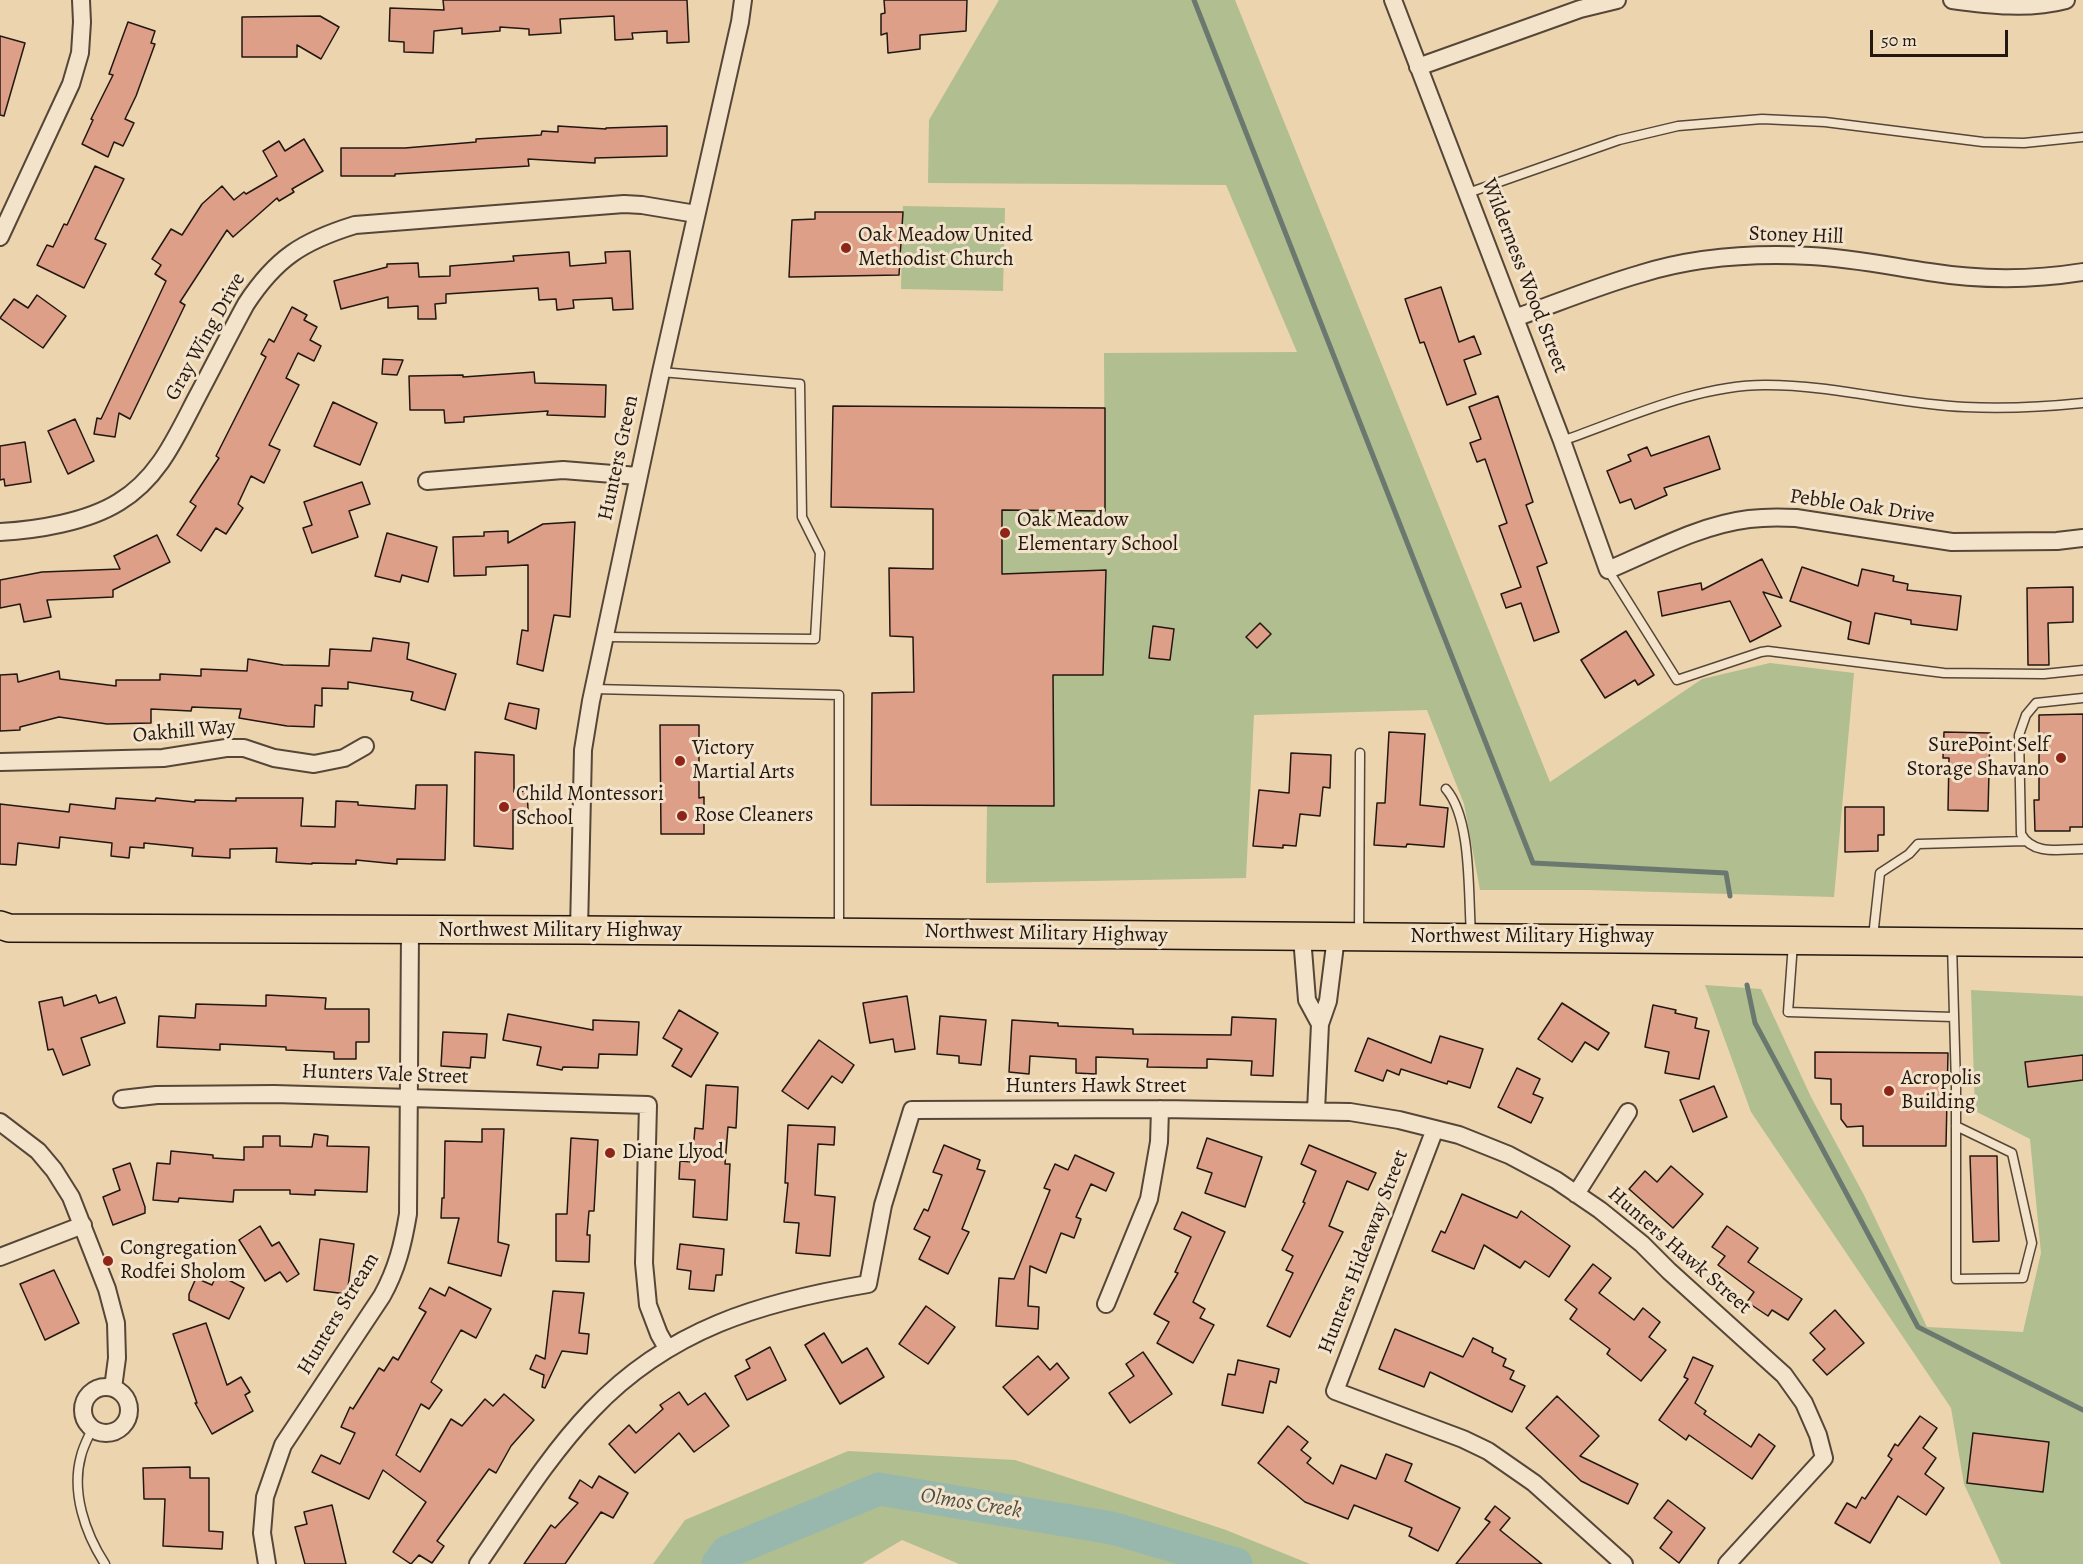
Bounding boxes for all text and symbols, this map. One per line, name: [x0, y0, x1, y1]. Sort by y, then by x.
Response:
scale bar: [1873, 18, 2011, 56]
text: 50 m: [1881, 28, 1917, 52]
street label: Wilderness Wood Street: [1475, 175, 1573, 377]
street label: Stoney Hill: [1748, 222, 1844, 250]
place label: Oak Meadow United Methodist Church: [858, 223, 1033, 273]
marker: Oak Meadow United Methodist Church: [839, 241, 853, 255]
street label: Gray Wing Drive: [160, 269, 252, 405]
street label: Hunters Green: [593, 393, 645, 523]
street label: Pebble Oak Drive: [1788, 484, 1936, 530]
place label: Oak Meadow Elementary School: [1017, 508, 1178, 558]
marker: Oak Meadow Elementary School: [998, 526, 1012, 540]
street label: Oakhill Way: [132, 715, 236, 749]
place label: SurePoint Self Storage Shavano: [1906, 733, 2049, 783]
place label: Victory Martial Arts: [692, 736, 795, 786]
marker: SurePoint Self Storage Shavano: [2054, 751, 2068, 765]
marker: Victory Martial Arts: [673, 754, 687, 768]
place label: Child Montessori School: [516, 782, 664, 832]
marker: Child Montessori School: [497, 800, 511, 814]
place label: Rose Cleaners: [694, 803, 814, 829]
marker: Rose Cleaners: [675, 809, 689, 823]
street label: Northwest Military Highway: [438, 918, 682, 944]
street label: Northwest Military Highway: [924, 919, 1168, 949]
street label: Northwest Military Highway: [1410, 924, 1654, 950]
street label: Hunters Vale Street: [301, 1059, 469, 1091]
place label: Acropolis Building: [1901, 1066, 1981, 1116]
street label: Hunters Hawk Street: [1005, 1074, 1187, 1100]
marker: Acropolis Building: [1882, 1084, 1896, 1098]
place label: Diane Llyod: [622, 1140, 724, 1166]
marker: Diane Llyod: [603, 1146, 617, 1160]
street label: Hunters Hideaway Street: [1313, 1147, 1415, 1357]
street label: Hunters Hawk Street: [1602, 1182, 1756, 1320]
place label: Congregation Rodfei Sholom: [120, 1236, 246, 1286]
street label: Hunters Stream: [293, 1248, 385, 1380]
marker: Congregation Rodfei Sholom: [101, 1254, 115, 1268]
water label: Olmos Creek: [918, 1483, 1024, 1525]

